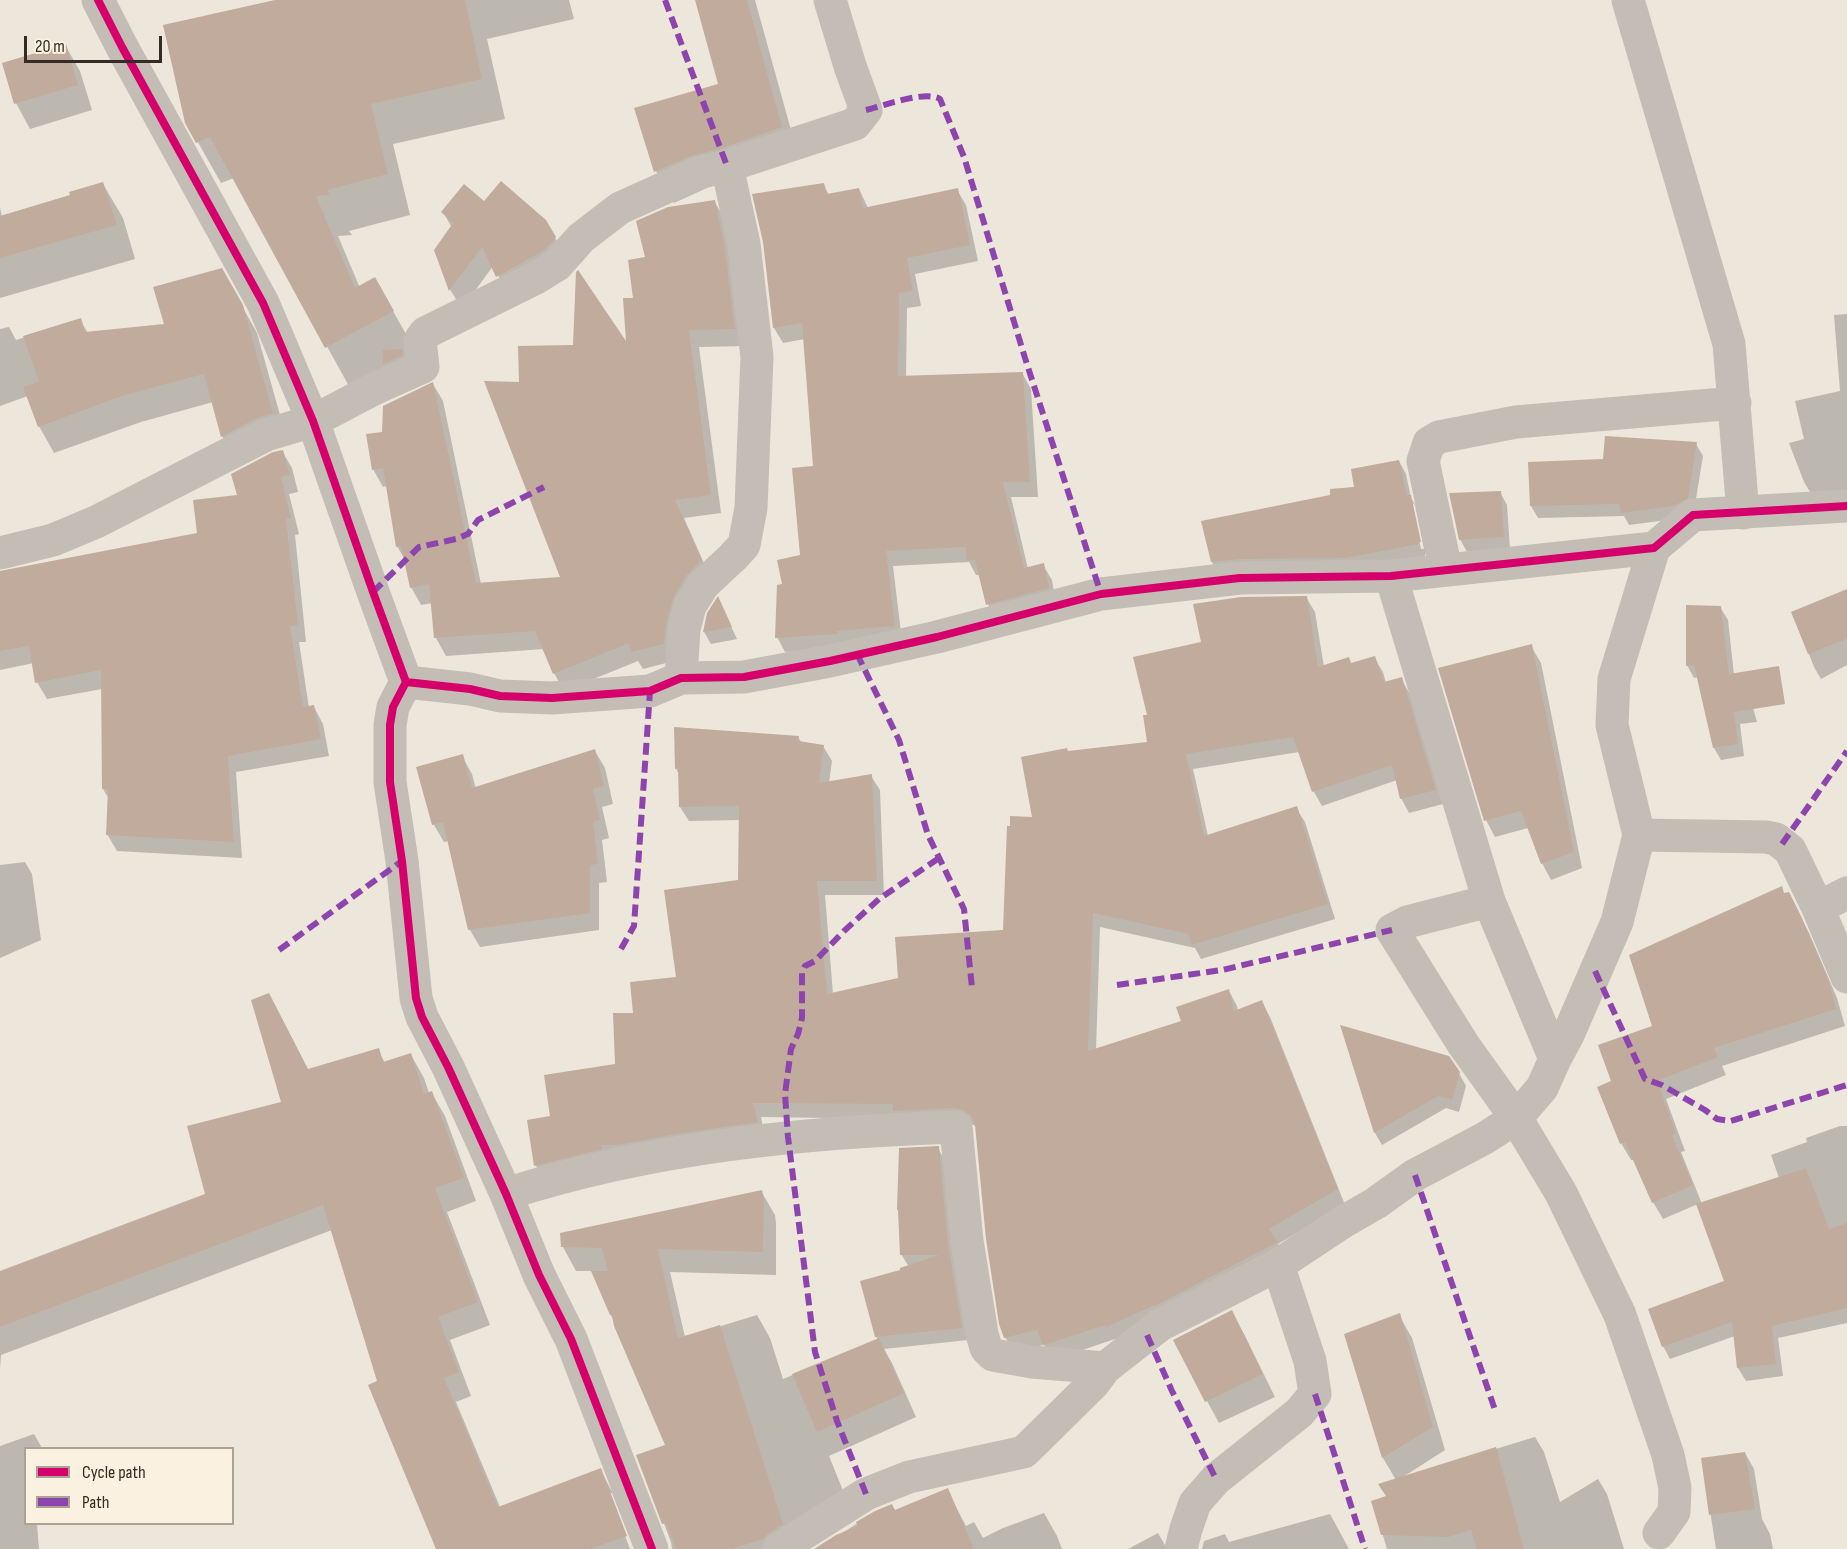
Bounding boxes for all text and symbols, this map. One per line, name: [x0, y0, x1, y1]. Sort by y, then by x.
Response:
scale bar: [27, 24, 165, 62]
text: 20 m: [35, 36, 65, 57]
legend: [24, 1447, 234, 1525]
text: Cycle path: [82, 1462, 146, 1483]
text: Path: [82, 1492, 110, 1513]

